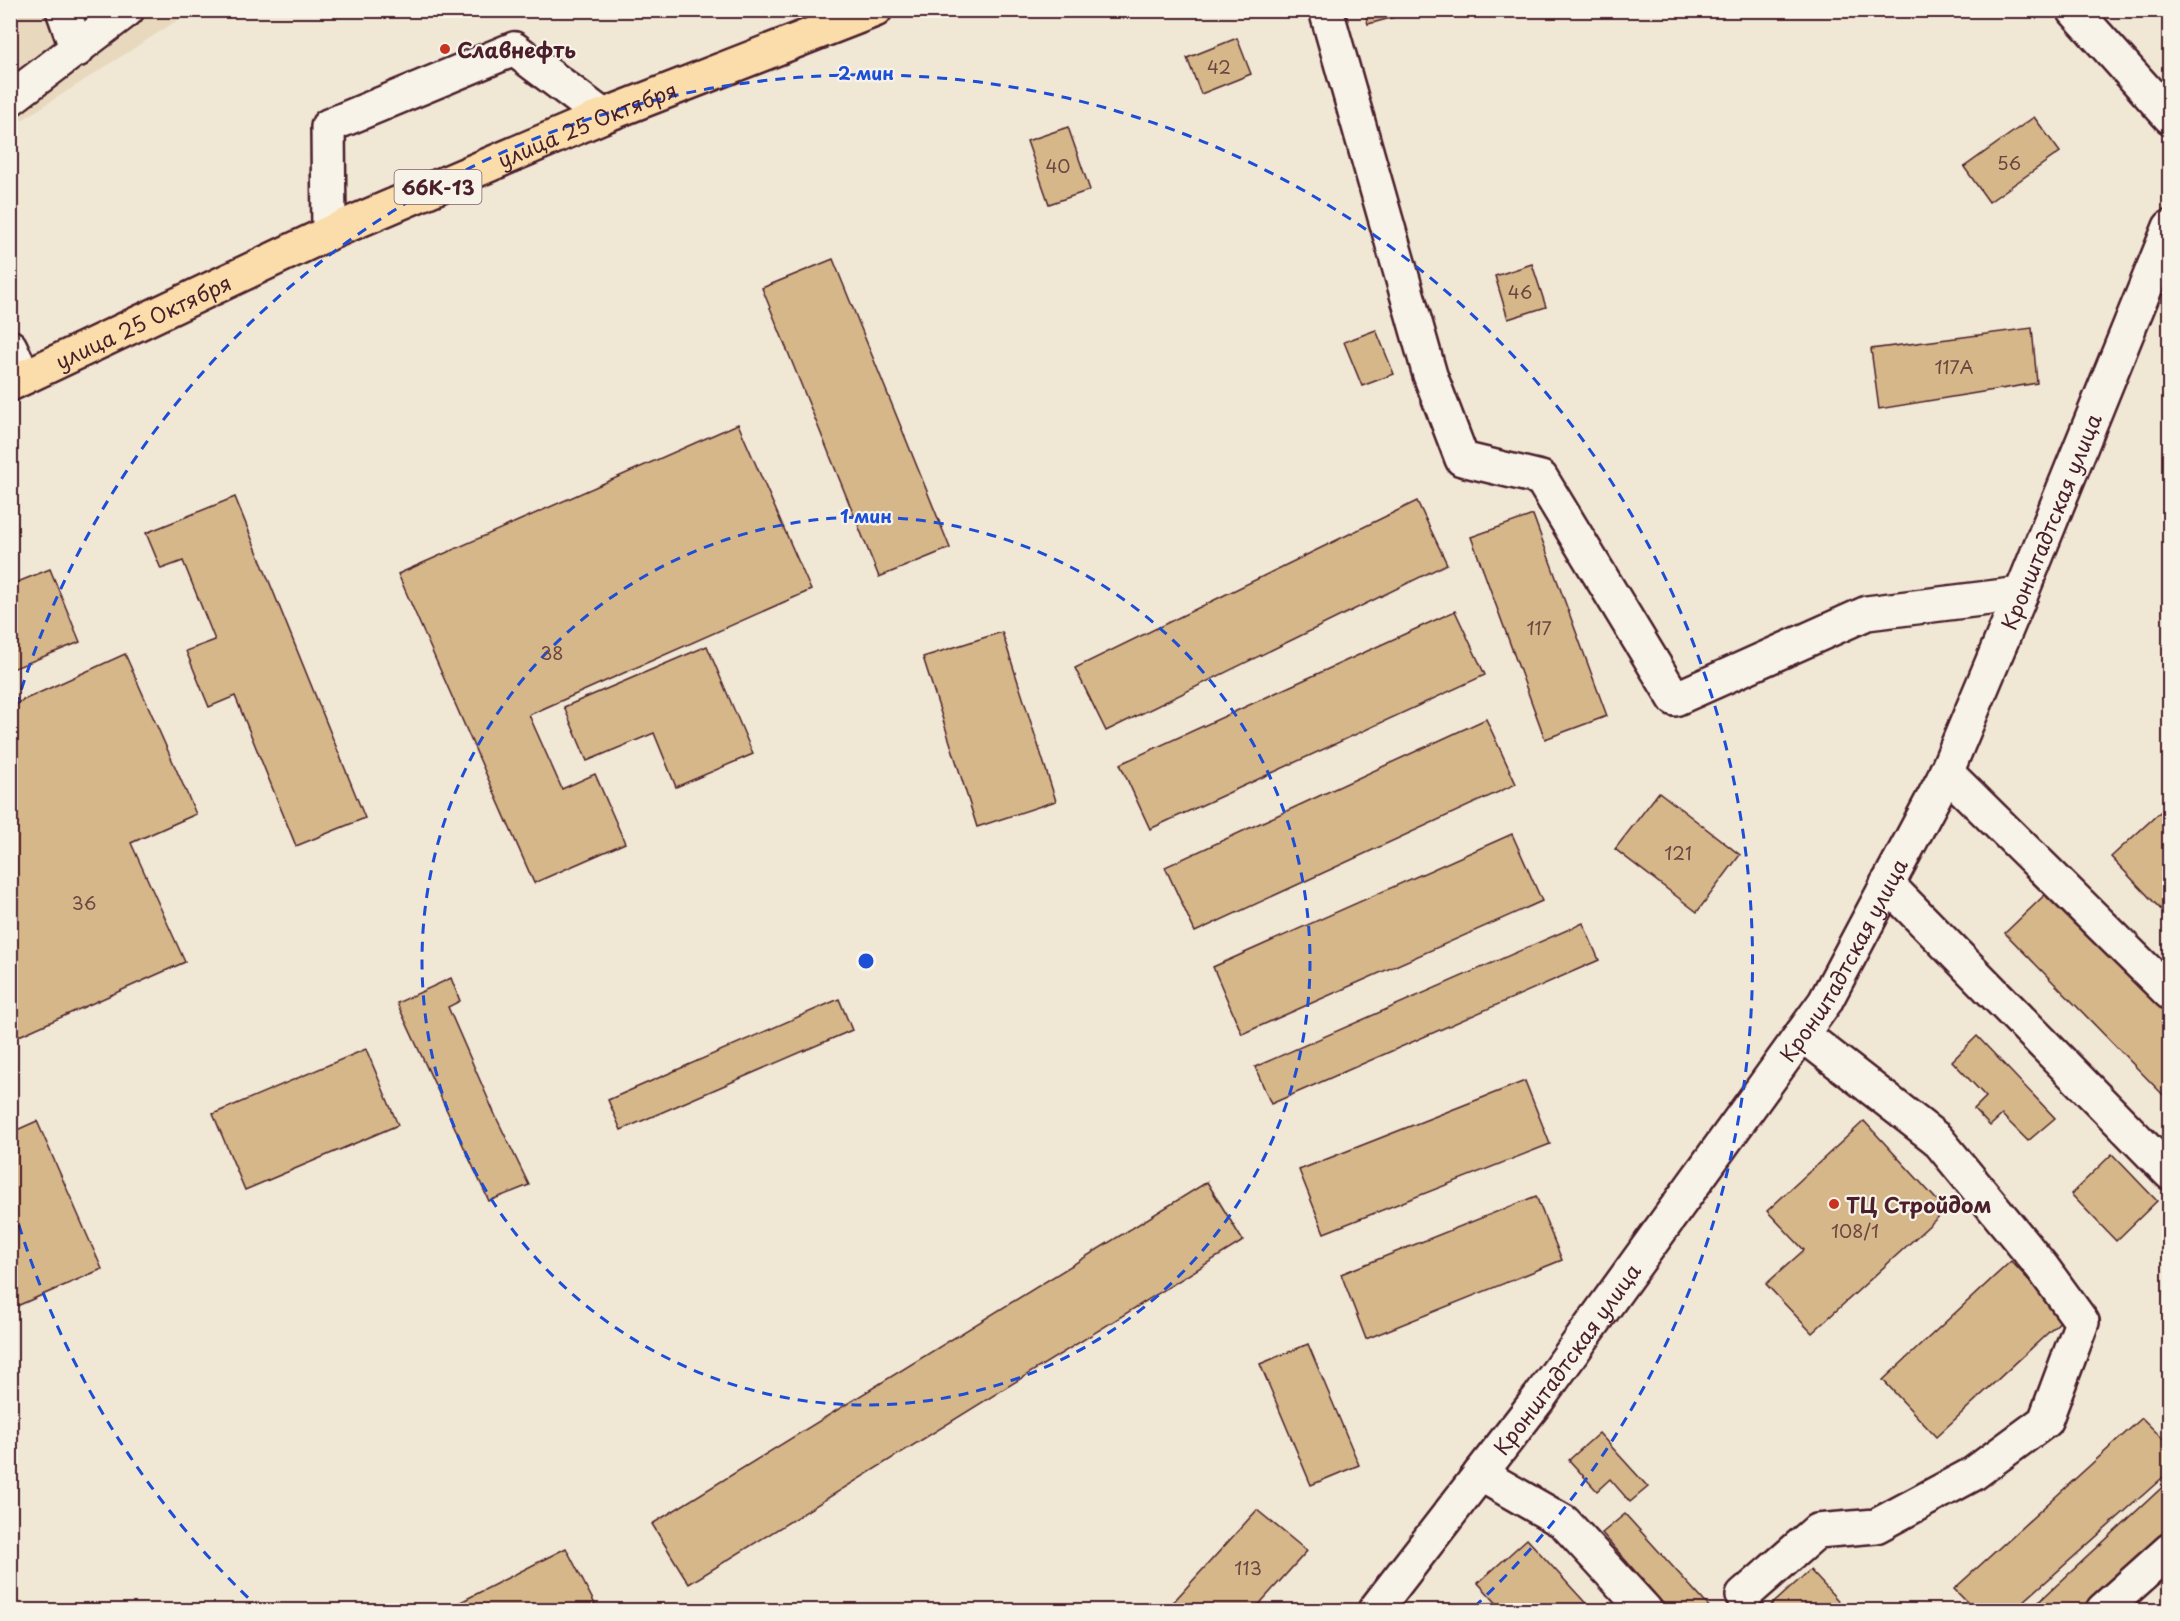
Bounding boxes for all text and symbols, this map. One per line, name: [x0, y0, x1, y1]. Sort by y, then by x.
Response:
place label: Славнефть: [457, 33, 576, 65]
marker: Славнефть: [438, 42, 452, 56]
house number: 42: [1207, 53, 1231, 80]
text: 2 мин: [838, 59, 894, 86]
street label: улица 25 Октября: [492, 73, 681, 175]
house number: 56: [1997, 149, 2021, 176]
house number: 40: [1045, 152, 1071, 179]
road number: 66К-13: [394, 170, 482, 204]
street label: улица 25 Октября: [50, 266, 236, 376]
house number: 46: [1508, 278, 1532, 305]
house number: 117А: [1934, 353, 1974, 380]
street label: Кронштадтская улица: [1992, 408, 2109, 634]
text: 1 мин: [840, 502, 892, 529]
house number: 117: [1526, 614, 1552, 641]
house number: 38: [540, 639, 564, 666]
house number: 121: [1664, 839, 1692, 866]
street label: Кронштадтская улица: [1771, 852, 1915, 1068]
house number: 36: [72, 889, 96, 916]
centre of rings: [856, 951, 876, 971]
place label: ТЦ Стройдом: [1846, 1188, 1992, 1220]
marker: ТЦ Стройдом: [1827, 1197, 1841, 1211]
house number: 108/1: [1831, 1217, 1879, 1244]
street label: Кронштадтская улица: [1485, 1256, 1648, 1461]
house number: 113: [1234, 1554, 1262, 1581]

